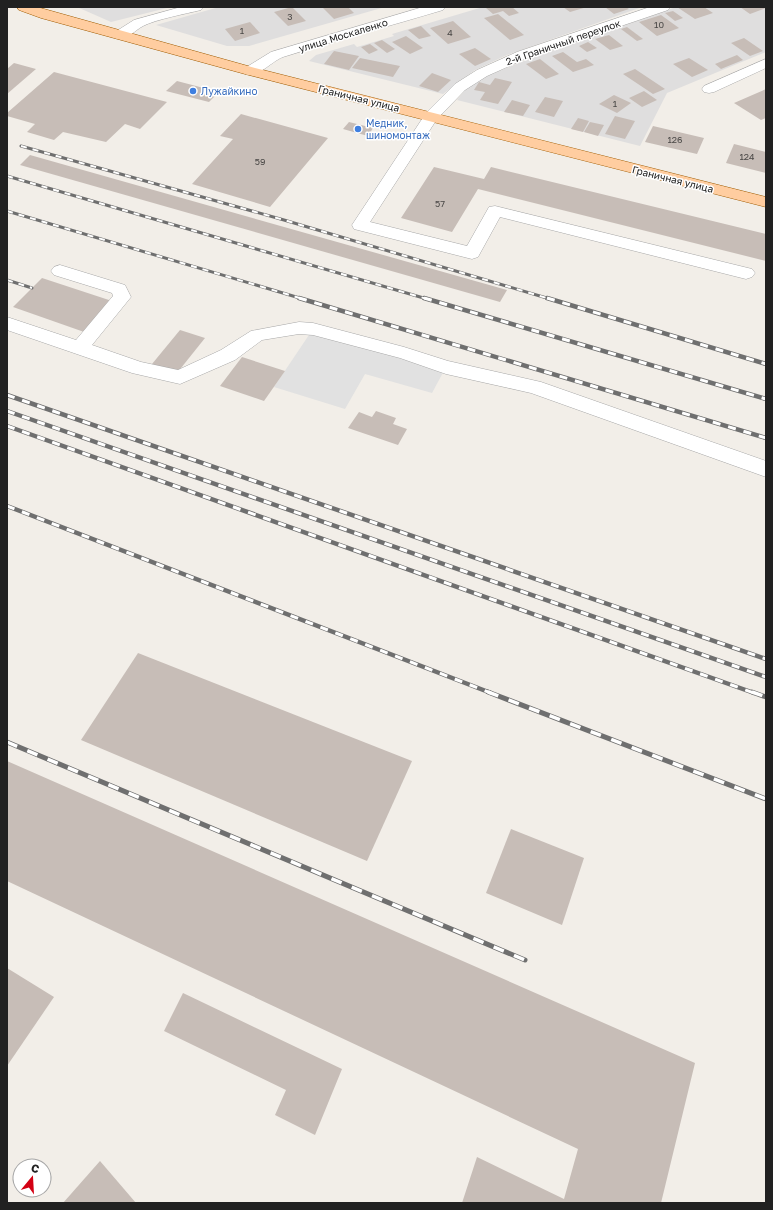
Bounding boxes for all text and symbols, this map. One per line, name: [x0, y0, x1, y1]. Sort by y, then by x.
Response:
house number: 3: [287, 11, 293, 22]
street label: улица Москаленко: [297, 16, 389, 54]
street label: 2-й Граничный переулок: [504, 17, 622, 67]
house number: 10: [654, 19, 664, 30]
house number: 1: [240, 25, 245, 36]
house number: 4: [447, 27, 453, 38]
street label: Граничная улица: [317, 82, 401, 114]
place label: Лужайкино: [201, 85, 257, 97]
marker: Лужайкино: [188, 86, 198, 96]
house number: 1: [613, 98, 618, 109]
place label: Медник, шиномонтаж: [366, 117, 430, 141]
marker: Медник, шиномонтаж: [353, 124, 363, 134]
house number: 126: [667, 134, 683, 145]
house number: 124: [739, 151, 755, 162]
house number: 59: [255, 156, 265, 167]
street label: Граничная улица: [631, 163, 715, 195]
house number: 57: [435, 198, 445, 209]
north arrow: [12, 1158, 52, 1198]
text: С: [30, 1161, 41, 1175]

